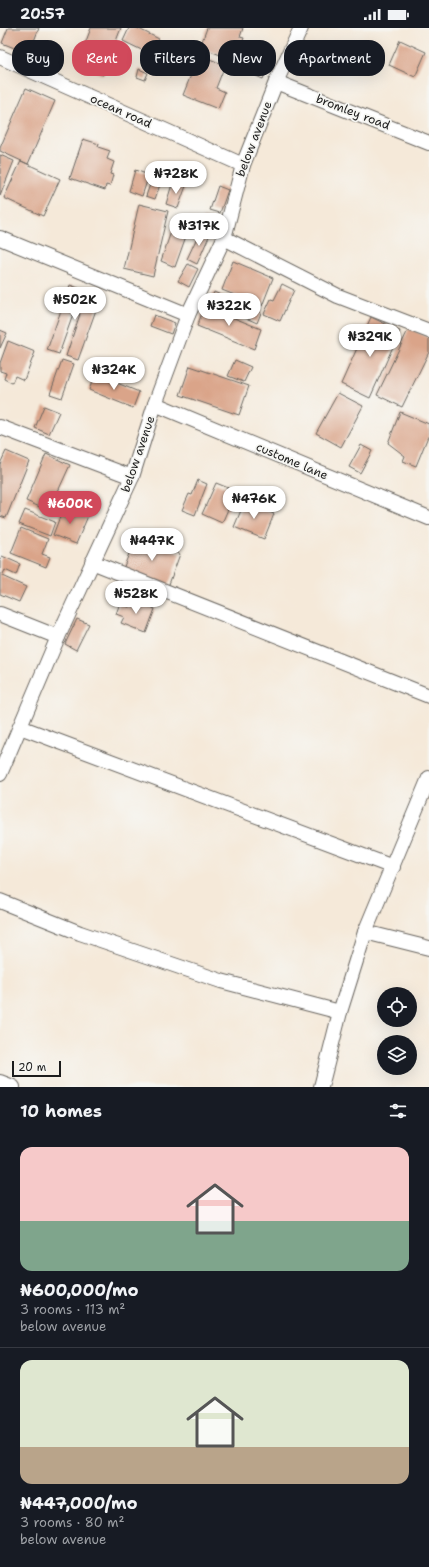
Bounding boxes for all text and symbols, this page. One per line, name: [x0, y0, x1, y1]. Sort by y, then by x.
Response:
text: 20:57: [20, 4, 65, 24]
chip: Buy: [12, 40, 64, 76]
chip: Rent: [72, 40, 132, 76]
chip: Filters: [140, 40, 210, 76]
chip: New: [218, 40, 276, 76]
chip: Apartment: [284, 40, 385, 76]
street label: ocean road: [88, 90, 155, 132]
street label: bromley road: [314, 91, 393, 134]
street label: below avenue: [232, 99, 276, 179]
pin: ₦728K: [148, 161, 204, 195]
text: ₦728K: [154, 165, 198, 182]
pin: ₦317K: [171, 213, 227, 247]
text: ₦317K: [178, 217, 220, 234]
pin: ₦502K: [47, 287, 103, 321]
text: ₦502K: [53, 291, 97, 308]
pin: ₦322K: [201, 293, 257, 327]
text: ₦322K: [207, 297, 251, 314]
pin: ₦329K: [342, 324, 398, 358]
text: ₦329K: [348, 328, 392, 345]
pin: ₦324K: [86, 357, 142, 391]
text: ₦324K: [92, 361, 136, 378]
street label: below avenue: [117, 414, 159, 494]
street label: custome lane: [254, 439, 331, 483]
pin: ₦476K: [226, 486, 282, 520]
text: ₦476K: [232, 490, 276, 507]
pin: ₦600K: [42, 491, 98, 525]
text: ₦600K: [47, 495, 93, 512]
pin: ₦447K: [124, 528, 180, 562]
text: ₦447K: [130, 532, 174, 549]
pin: ₦528K: [108, 581, 164, 615]
text: ₦528K: [114, 585, 158, 602]
map controls: [377, 987, 417, 1075]
button: locate: [377, 987, 417, 1027]
button: layers: [377, 1035, 417, 1075]
scale bar: [12, 1059, 61, 1078]
text: 20 m: [18, 1060, 46, 1075]
text: 10 homes: [20, 1100, 102, 1122]
icon: filters: [387, 1100, 409, 1122]
icon: home: [179, 1173, 251, 1245]
text: ₦600,000/mo: [20, 1279, 139, 1301]
text: 3 rooms · 113 m²: [20, 1301, 125, 1318]
text: below avenue: [20, 1318, 106, 1335]
icon: home: [179, 1386, 251, 1458]
text: ₦447,000/mo: [20, 1492, 138, 1514]
text: 3 rooms · 80 m²: [20, 1514, 124, 1531]
text: below avenue: [20, 1531, 106, 1548]

